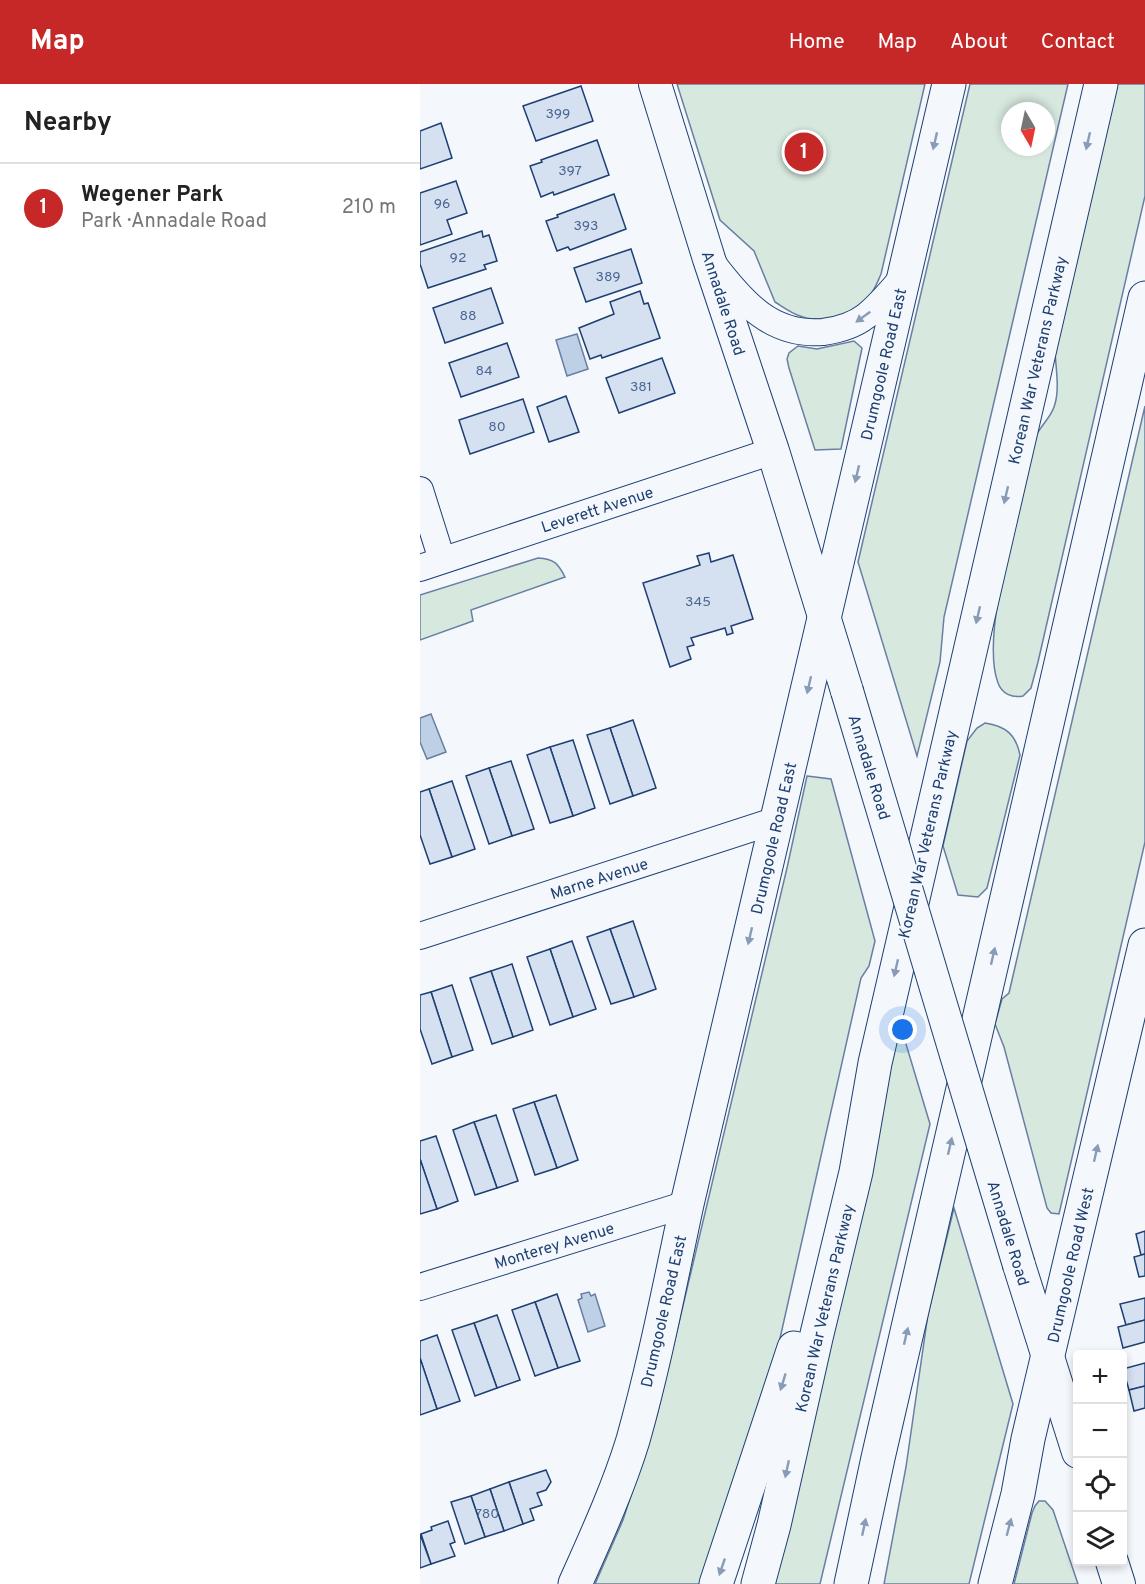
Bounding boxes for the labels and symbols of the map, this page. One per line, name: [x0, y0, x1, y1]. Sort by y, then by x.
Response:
north arrow: [1001, 102, 1055, 156]
house number: 399: [546, 106, 570, 123]
pin: 1: [784, 130, 824, 174]
one-way arrow: [930, 132, 940, 150]
one-way arrow: [1082, 132, 1092, 150]
house number: 397: [558, 163, 582, 180]
house number: 96: [434, 196, 450, 213]
house number: 393: [574, 218, 598, 235]
street label: Annadale Road: [696, 249, 748, 358]
house number: 92: [450, 250, 466, 267]
street label: Korean War Veterans Parkway: [1005, 254, 1073, 467]
house number: 389: [595, 269, 621, 286]
street label: Drumgoole Road East: [858, 286, 912, 443]
house number: 88: [459, 308, 477, 325]
one-way arrow: [855, 311, 871, 323]
house number: 84: [475, 363, 493, 380]
house number: 381: [630, 379, 652, 396]
house number: 80: [488, 419, 506, 436]
one-way arrow: [852, 465, 861, 484]
street label: Leverett Avenue: [539, 483, 656, 538]
one-way arrow: [1000, 485, 1010, 504]
house number: 345: [685, 594, 711, 611]
one-way arrow: [973, 605, 982, 624]
one-way arrow: [804, 675, 814, 694]
street label: Annadale Road: [843, 713, 894, 823]
street label: Korean War Veterans Parkway: [895, 728, 963, 941]
street label: Drumgoole Road East: [748, 760, 802, 917]
street label: Marne Avenue: [548, 855, 651, 905]
one-way arrow: [745, 927, 755, 945]
one-way arrow: [989, 947, 999, 966]
one-way arrow: [891, 959, 901, 978]
your location: [888, 1015, 917, 1044]
one-way arrow: [945, 1137, 955, 1156]
one-way arrow: [1092, 1144, 1102, 1163]
street label: Annadale Road: [982, 1179, 1033, 1289]
street label: Drumgoole Road West: [1044, 1186, 1100, 1345]
street label: Korean War Veterans Parkway: [792, 1202, 860, 1415]
street label: Monterey Avenue: [492, 1219, 617, 1275]
street label: Drumgoole Road East: [638, 1233, 692, 1390]
one-way arrow: [901, 1327, 911, 1346]
one-way arrow: [778, 1373, 787, 1391]
one-way arrow: [781, 1460, 791, 1479]
house number: 780: [475, 1506, 499, 1523]
one-way arrow: [860, 1517, 869, 1536]
one-way arrow: [1005, 1518, 1015, 1537]
one-way arrow: [716, 1558, 726, 1576]

